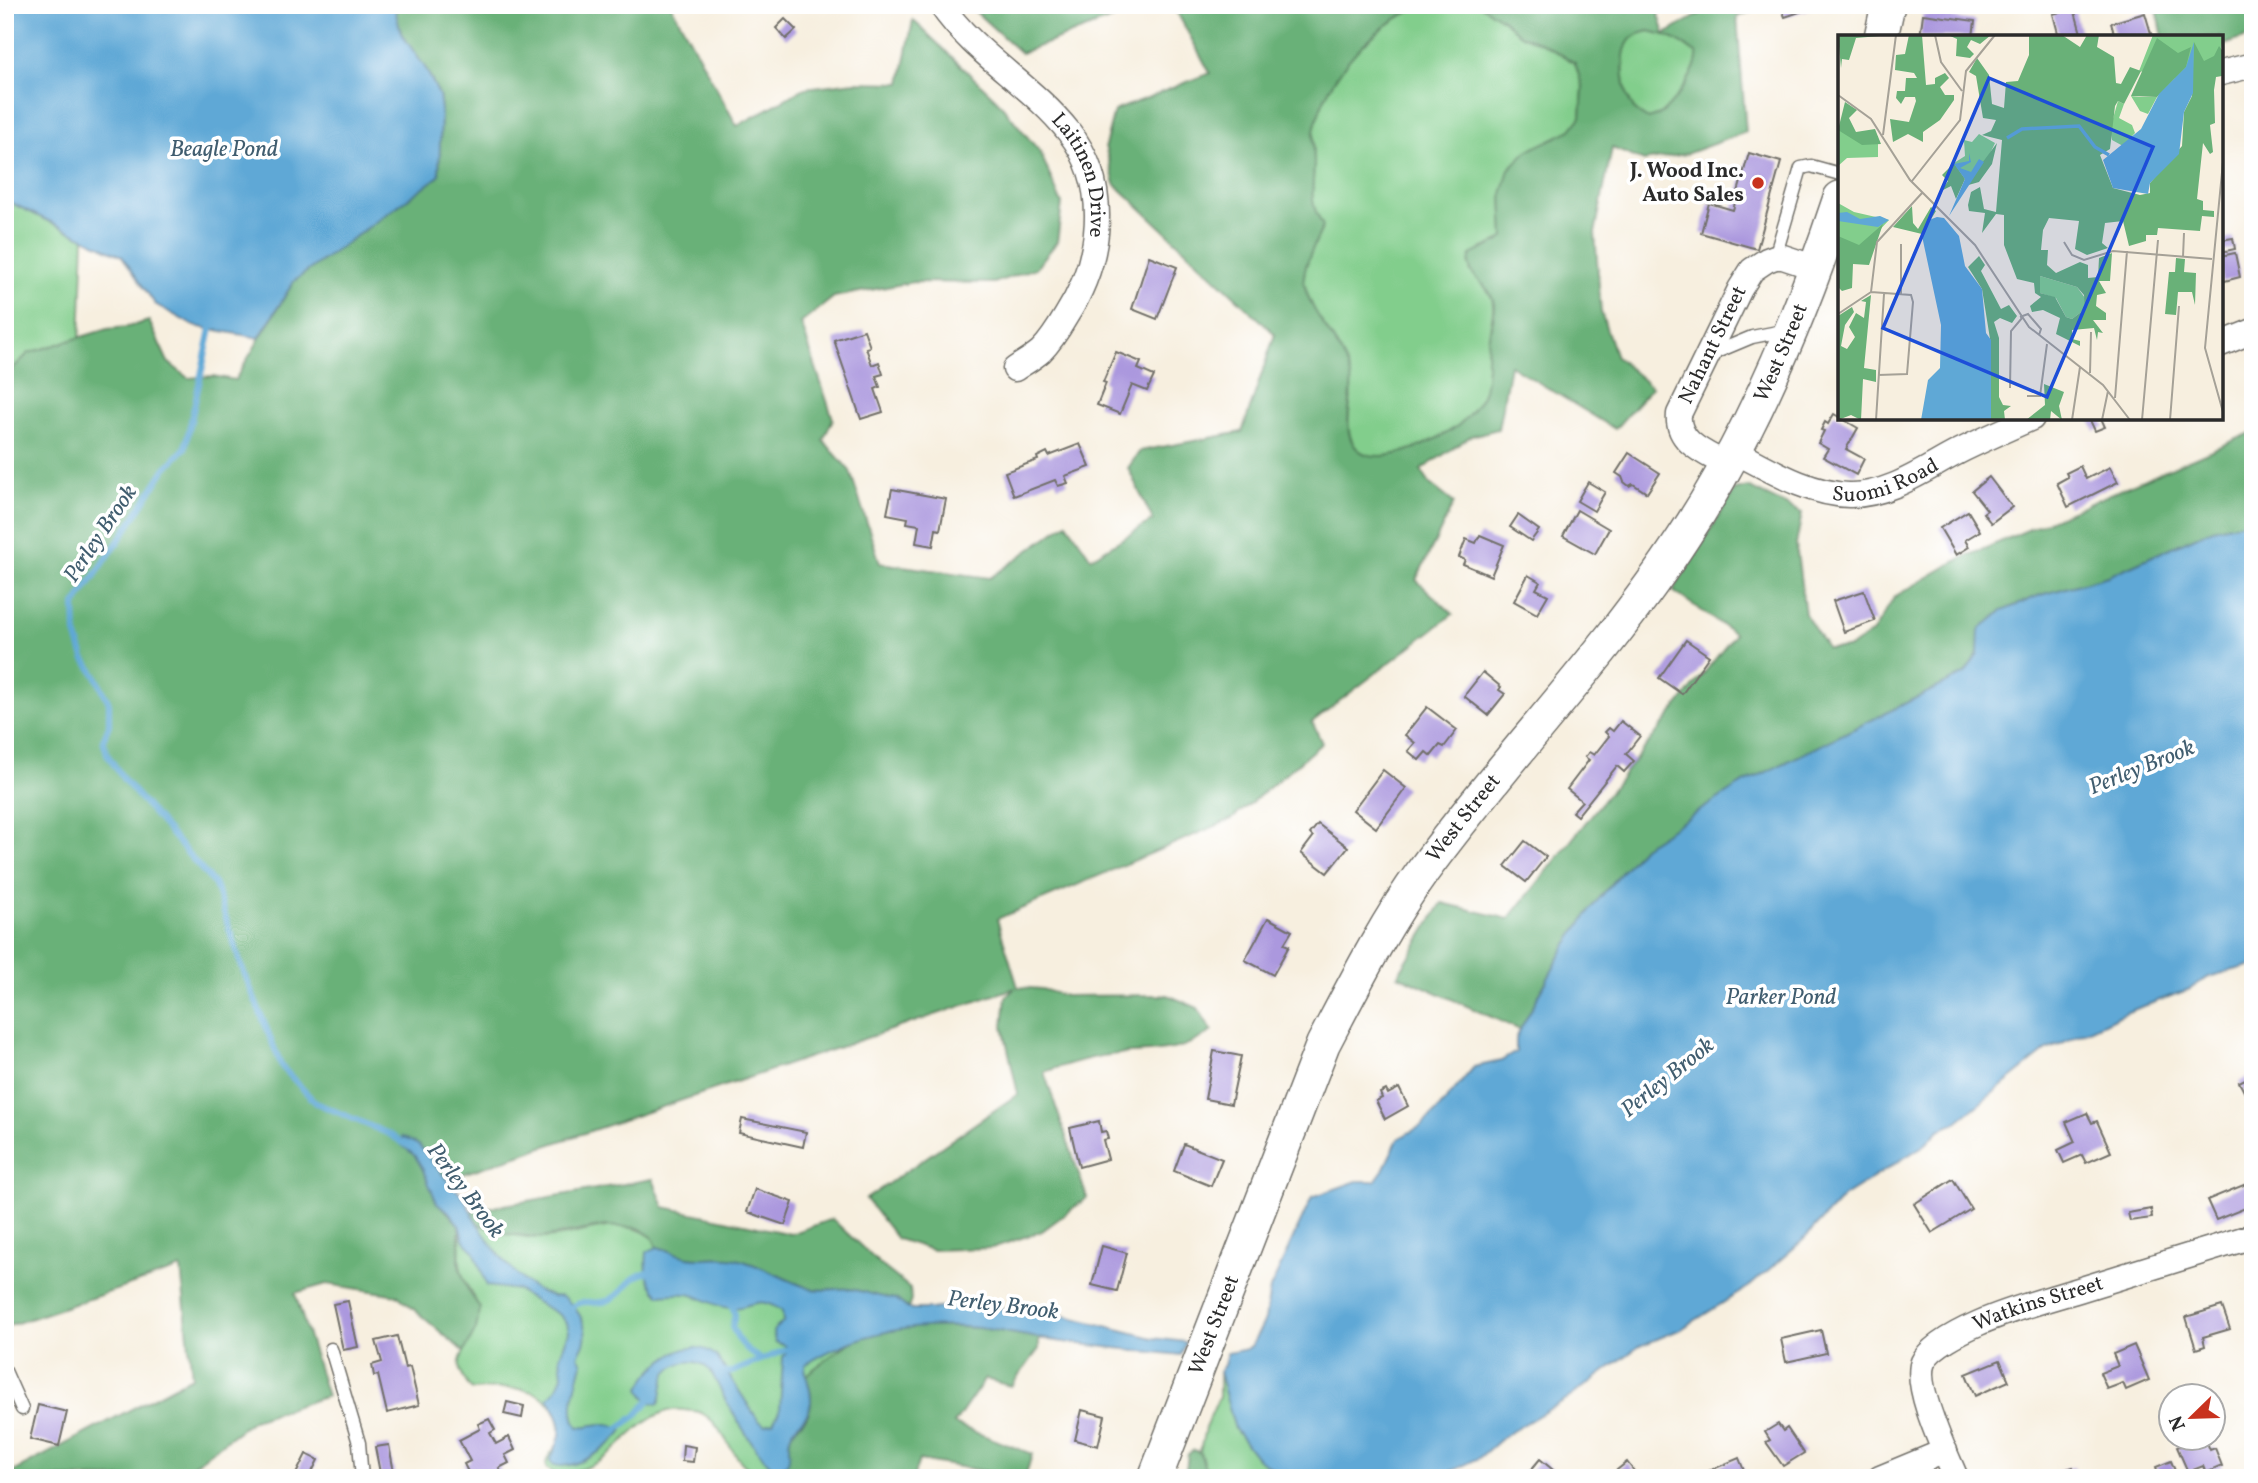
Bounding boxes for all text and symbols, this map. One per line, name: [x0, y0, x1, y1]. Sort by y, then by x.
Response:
inset map: [1838, 35, 2223, 420]
street label: Laitinen Drive: [1044, 106, 1112, 239]
water label: Beagle Pond: [170, 134, 278, 166]
place label: J. Wood Inc. Auto Sales: [1629, 157, 1744, 210]
marker: J. Wood Inc. Auto Sales: [1750, 175, 1766, 191]
street label: Nahant Street: [1672, 281, 1754, 409]
street label: West Street: [1747, 299, 1815, 407]
street label: Suomi Road: [1830, 451, 1944, 510]
water label: Perley Brook: [56, 478, 146, 589]
water label: Perley Brook: [2084, 732, 2200, 804]
street label: West Street: [1420, 768, 1508, 868]
water label: Parker Pond: [1726, 982, 1836, 1014]
water label: Perley Brook: [1614, 1030, 1722, 1126]
water label: Perley Brook: [418, 1137, 512, 1246]
street label: Watkins Street: [1968, 1269, 2107, 1339]
street label: West Street: [1182, 1271, 1247, 1379]
water label: Perley Brook: [945, 1283, 1061, 1329]
north arrow: [2156, 1382, 2226, 1452]
text: N: [2163, 1411, 2193, 1434]

